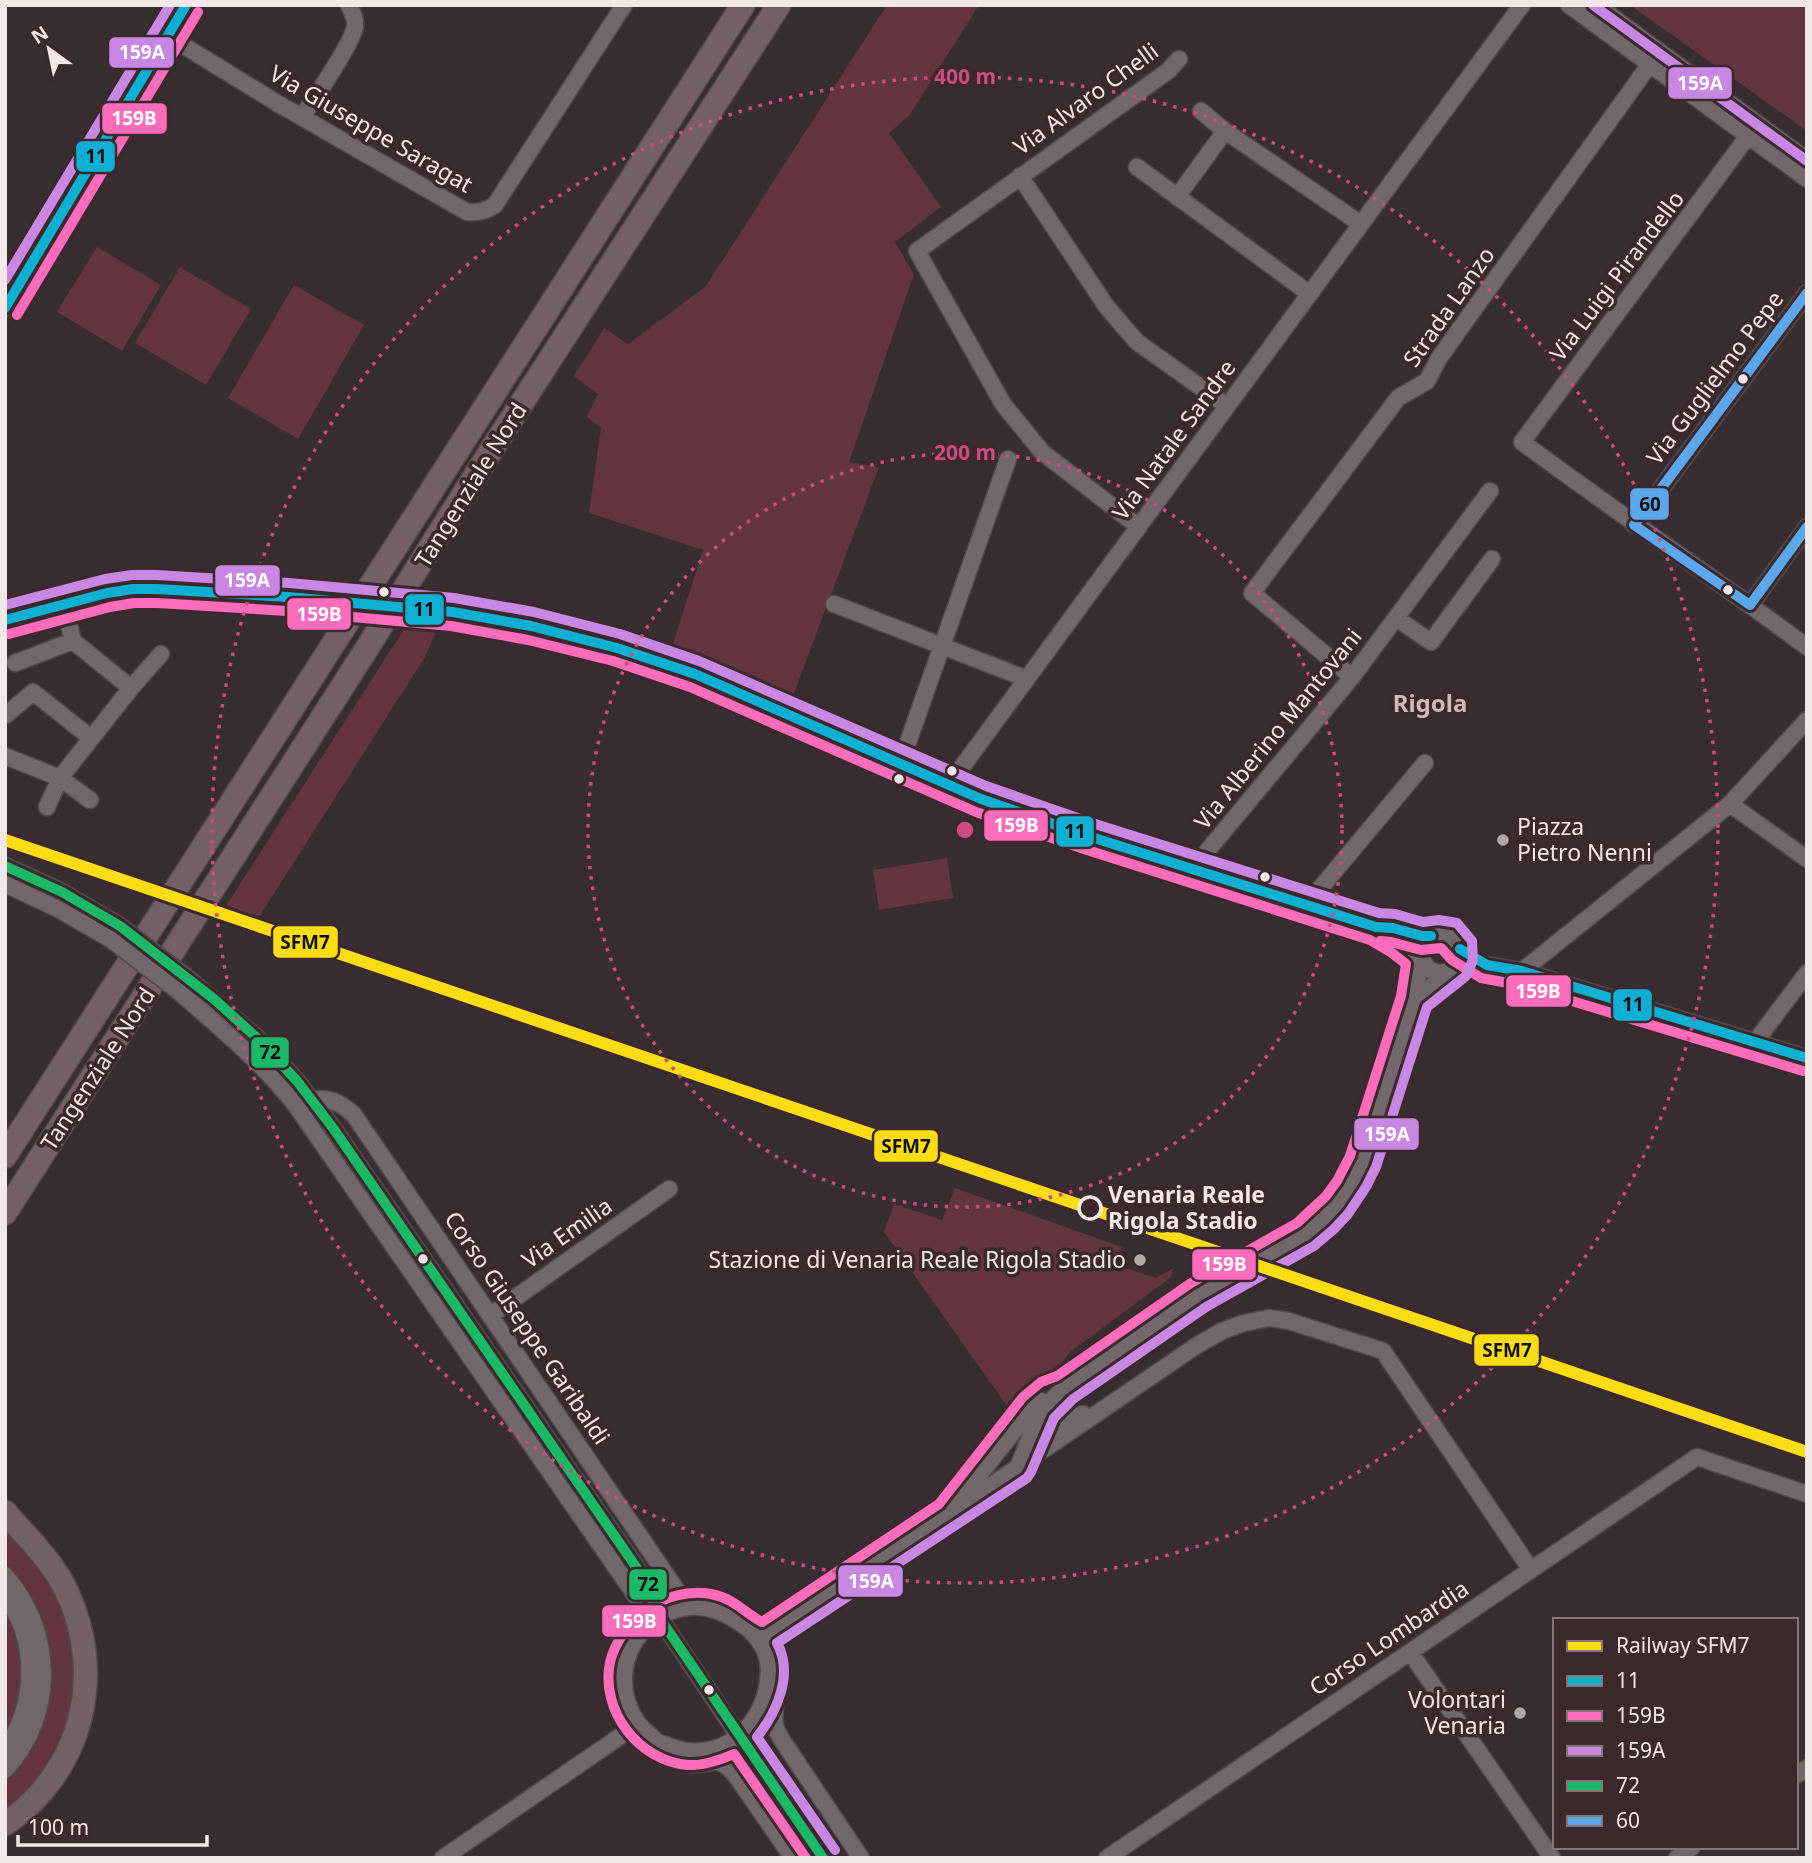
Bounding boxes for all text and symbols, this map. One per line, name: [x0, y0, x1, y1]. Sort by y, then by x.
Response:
north arrow: [14, 14, 84, 84]
text: N: [26, 20, 53, 50]
street label: Via Alvaro Chelli: [1006, 35, 1165, 162]
line badge: 159A: [108, 36, 175, 69]
text: 159A: [119, 39, 166, 65]
street label: Via Giuseppe Saragat: [264, 57, 479, 199]
text: 400 m: [934, 62, 996, 90]
line badge: 159A: [1667, 66, 1733, 100]
text: 159A: [1677, 70, 1724, 96]
line badge: 159B: [101, 102, 168, 135]
text: 159B: [111, 105, 157, 131]
line badge: 11: [75, 140, 116, 173]
text: 11: [85, 143, 107, 169]
street label: Via Luigi Pirandello: [1542, 184, 1691, 367]
street label: Strada Lanzo: [1395, 240, 1501, 373]
street label: Via Guglielmo Pepe: [1638, 284, 1790, 471]
street label: Via Natale Sandre: [1104, 353, 1242, 526]
unlabelled marker: [1736, 372, 1750, 386]
street label: Tangenziale Nord: [407, 396, 534, 573]
text: 200 m: [934, 438, 996, 466]
line badge: 60: [1629, 487, 1670, 521]
text: 60: [1639, 491, 1661, 517]
line badge: 159A: [214, 564, 281, 597]
text: 159A: [224, 567, 271, 593]
unlabelled marker: [1721, 583, 1735, 597]
unlabelled marker: [377, 585, 391, 599]
line badge: 11: [404, 593, 445, 626]
text: 11: [413, 596, 435, 622]
line badge: 159B: [286, 597, 352, 631]
text: 159B: [296, 601, 342, 627]
street label: Via Alberino Mantovani: [1186, 621, 1368, 836]
district label: Rigola: [1393, 686, 1467, 719]
unlabelled marker: [945, 764, 959, 778]
unlabelled marker: [892, 772, 906, 786]
line badge: 159B: [983, 809, 1049, 842]
place label: Piazza Pietro Nenni: [1517, 810, 1652, 868]
text: 159B: [993, 812, 1039, 838]
line badge: 11: [1055, 815, 1095, 848]
centre of rings: [953, 818, 977, 842]
text: 11: [1064, 818, 1086, 844]
marker: Piazza Pietro Nenni: [1495, 832, 1511, 848]
unlabelled marker: [1258, 870, 1272, 884]
line badge: SFM7: [272, 925, 339, 959]
text: SFM7: [280, 929, 330, 955]
line badge: 159B: [1505, 974, 1572, 1008]
text: 159B: [1515, 978, 1561, 1004]
street label: Tangenziale Nord: [32, 981, 162, 1156]
line badge: 11: [1612, 988, 1653, 1022]
text: 11: [1622, 991, 1644, 1017]
line badge: 72: [250, 1036, 290, 1069]
text: 72: [259, 1039, 281, 1065]
line badge: 159A: [1353, 1117, 1420, 1151]
text: 159A: [1364, 1121, 1411, 1147]
line badge: SFM7: [873, 1129, 939, 1163]
text: SFM7: [881, 1133, 931, 1159]
place label: Venaria Reale Rigola Stadio: [1108, 1178, 1265, 1236]
street label: Via Emilia: [515, 1189, 618, 1275]
marker: Venaria Reale Rigola Stadio: [1078, 1196, 1102, 1220]
street label: Corso Giuseppe Garibaldi: [438, 1204, 618, 1450]
place label: Stazione di Venaria Reale Rigola Stadio: [709, 1243, 1126, 1275]
line badge: 159B: [1191, 1248, 1257, 1281]
text: 159B: [1201, 1251, 1247, 1277]
unlabelled marker: [416, 1252, 430, 1266]
marker: Stazione di Venaria Reale Rigola Stadio: [1132, 1252, 1148, 1268]
line badge: SFM7: [1473, 1333, 1540, 1367]
text: SFM7: [1482, 1337, 1532, 1363]
line badge: 159A: [837, 1564, 904, 1598]
line badge: 72: [628, 1568, 668, 1601]
text: 159A: [848, 1568, 895, 1594]
text: 72: [637, 1571, 659, 1597]
street label: Corso Lombardia: [1303, 1572, 1474, 1702]
line badge: 159B: [601, 1604, 667, 1638]
text: 159B: [611, 1608, 657, 1634]
legend: [1553, 1618, 1798, 1849]
text: Railway SFM7: [1616, 1631, 1750, 1659]
text: 11: [1616, 1666, 1640, 1694]
unlabelled marker: [702, 1683, 716, 1697]
place label: Volontari Venaria: [1408, 1683, 1506, 1741]
text: 159B: [1616, 1701, 1666, 1729]
marker: Volontari Venaria: [1512, 1705, 1528, 1721]
text: 159A: [1616, 1736, 1666, 1764]
text: 72: [1616, 1771, 1640, 1799]
scale bar: [18, 1804, 206, 1848]
text: 60: [1616, 1806, 1640, 1834]
text: 100 m: [28, 1813, 89, 1841]

